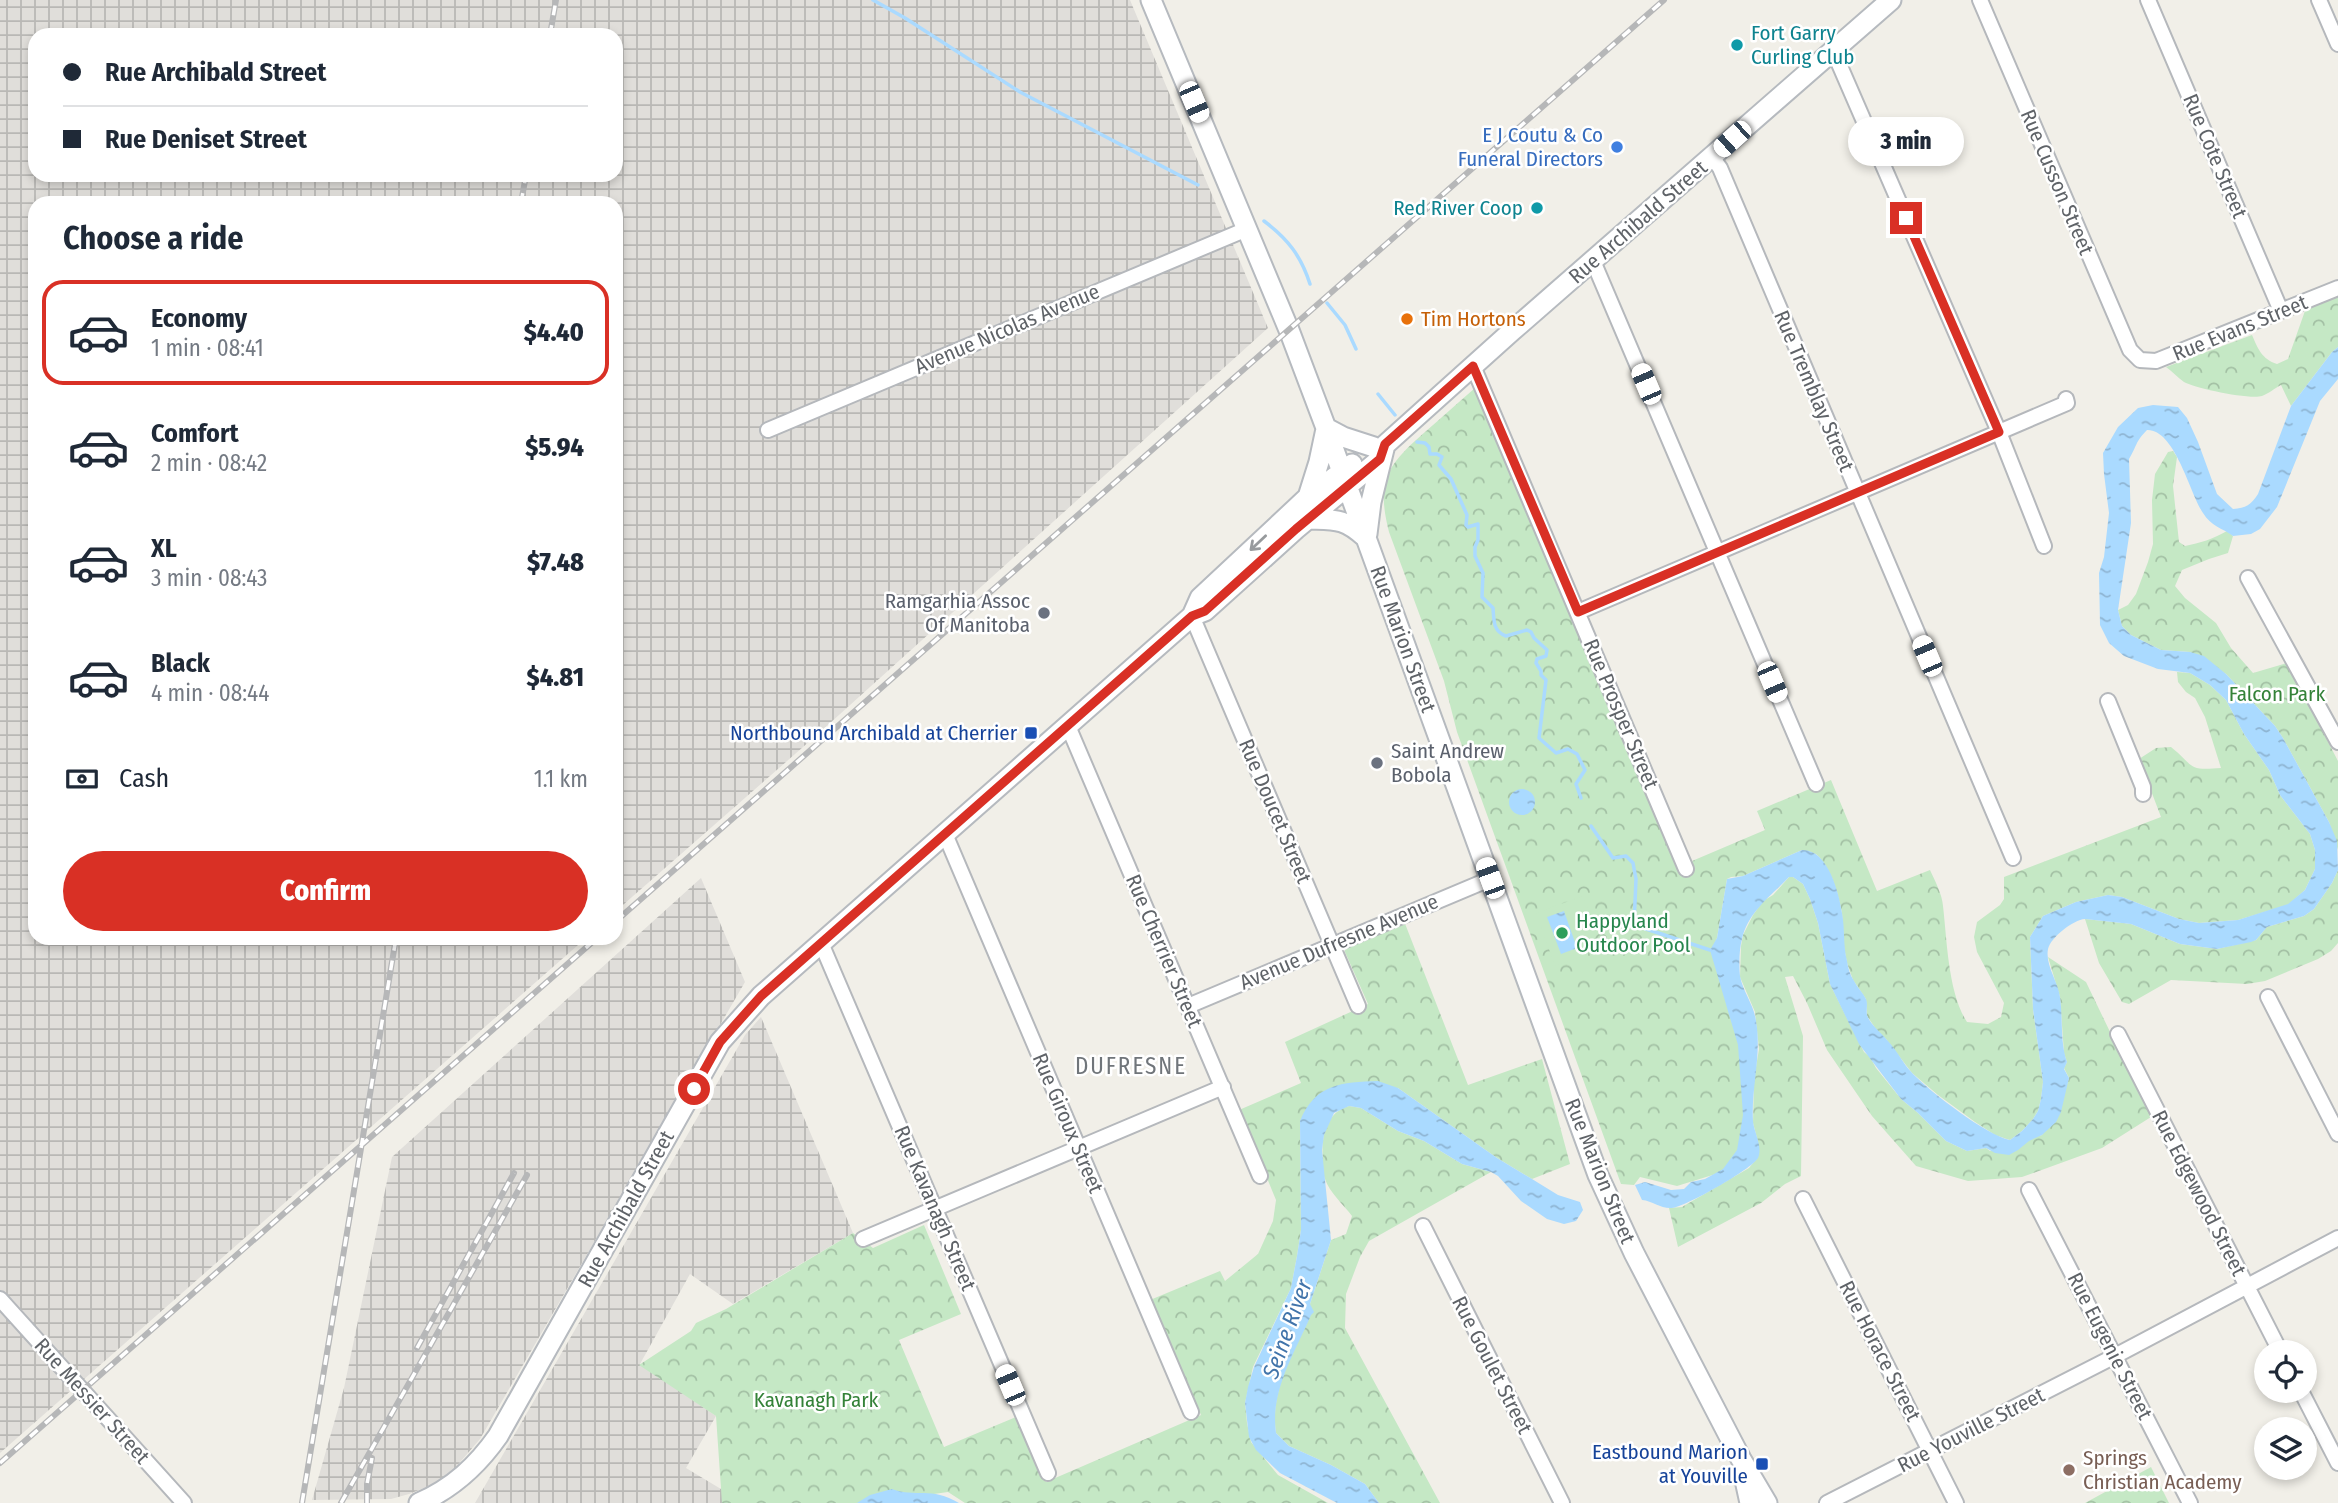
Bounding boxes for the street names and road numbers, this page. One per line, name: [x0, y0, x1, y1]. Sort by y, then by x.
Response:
street label: Rue Cote Street: [2177, 90, 2253, 222]
street label: Rue Cusson Street: [2015, 105, 2099, 259]
street label: Rue Archibald Street: [1563, 155, 1713, 289]
street label: Avenue Nicolas Avenue: [911, 278, 1103, 380]
street label: Rue Evans Street: [2169, 289, 2311, 367]
street label: Rue Tremblay Street: [1768, 306, 1860, 476]
street label: Rue Marion Street: [1364, 562, 1442, 716]
street label: Rue Prosper Street: [1578, 635, 1664, 793]
street label: Rue Doucet Street: [1233, 735, 1317, 887]
street label: Rue Cherrier Street: [1120, 870, 1208, 1032]
street label: Avenue Dufresne Avenue: [1236, 888, 1442, 996]
street label: Rue Giroux Street: [1027, 1049, 1109, 1197]
street label: Rue Marion Street: [1559, 1095, 1641, 1248]
street label: Rue Edgewood Street: [2146, 1106, 2252, 1280]
street label: Rue Kavanagh Street: [889, 1122, 982, 1295]
street label: Rue Archibald Street: [572, 1126, 680, 1292]
street label: Rue Eugenie Street: [2062, 1268, 2158, 1424]
street label: Rue Horace Street: [1833, 1276, 1927, 1426]
street label: Rue Goulet Street: [1446, 1292, 1538, 1438]
street label: Rue Messier Street: [29, 1333, 155, 1469]
street label: Rue Youville Street: [1893, 1382, 2049, 1478]

